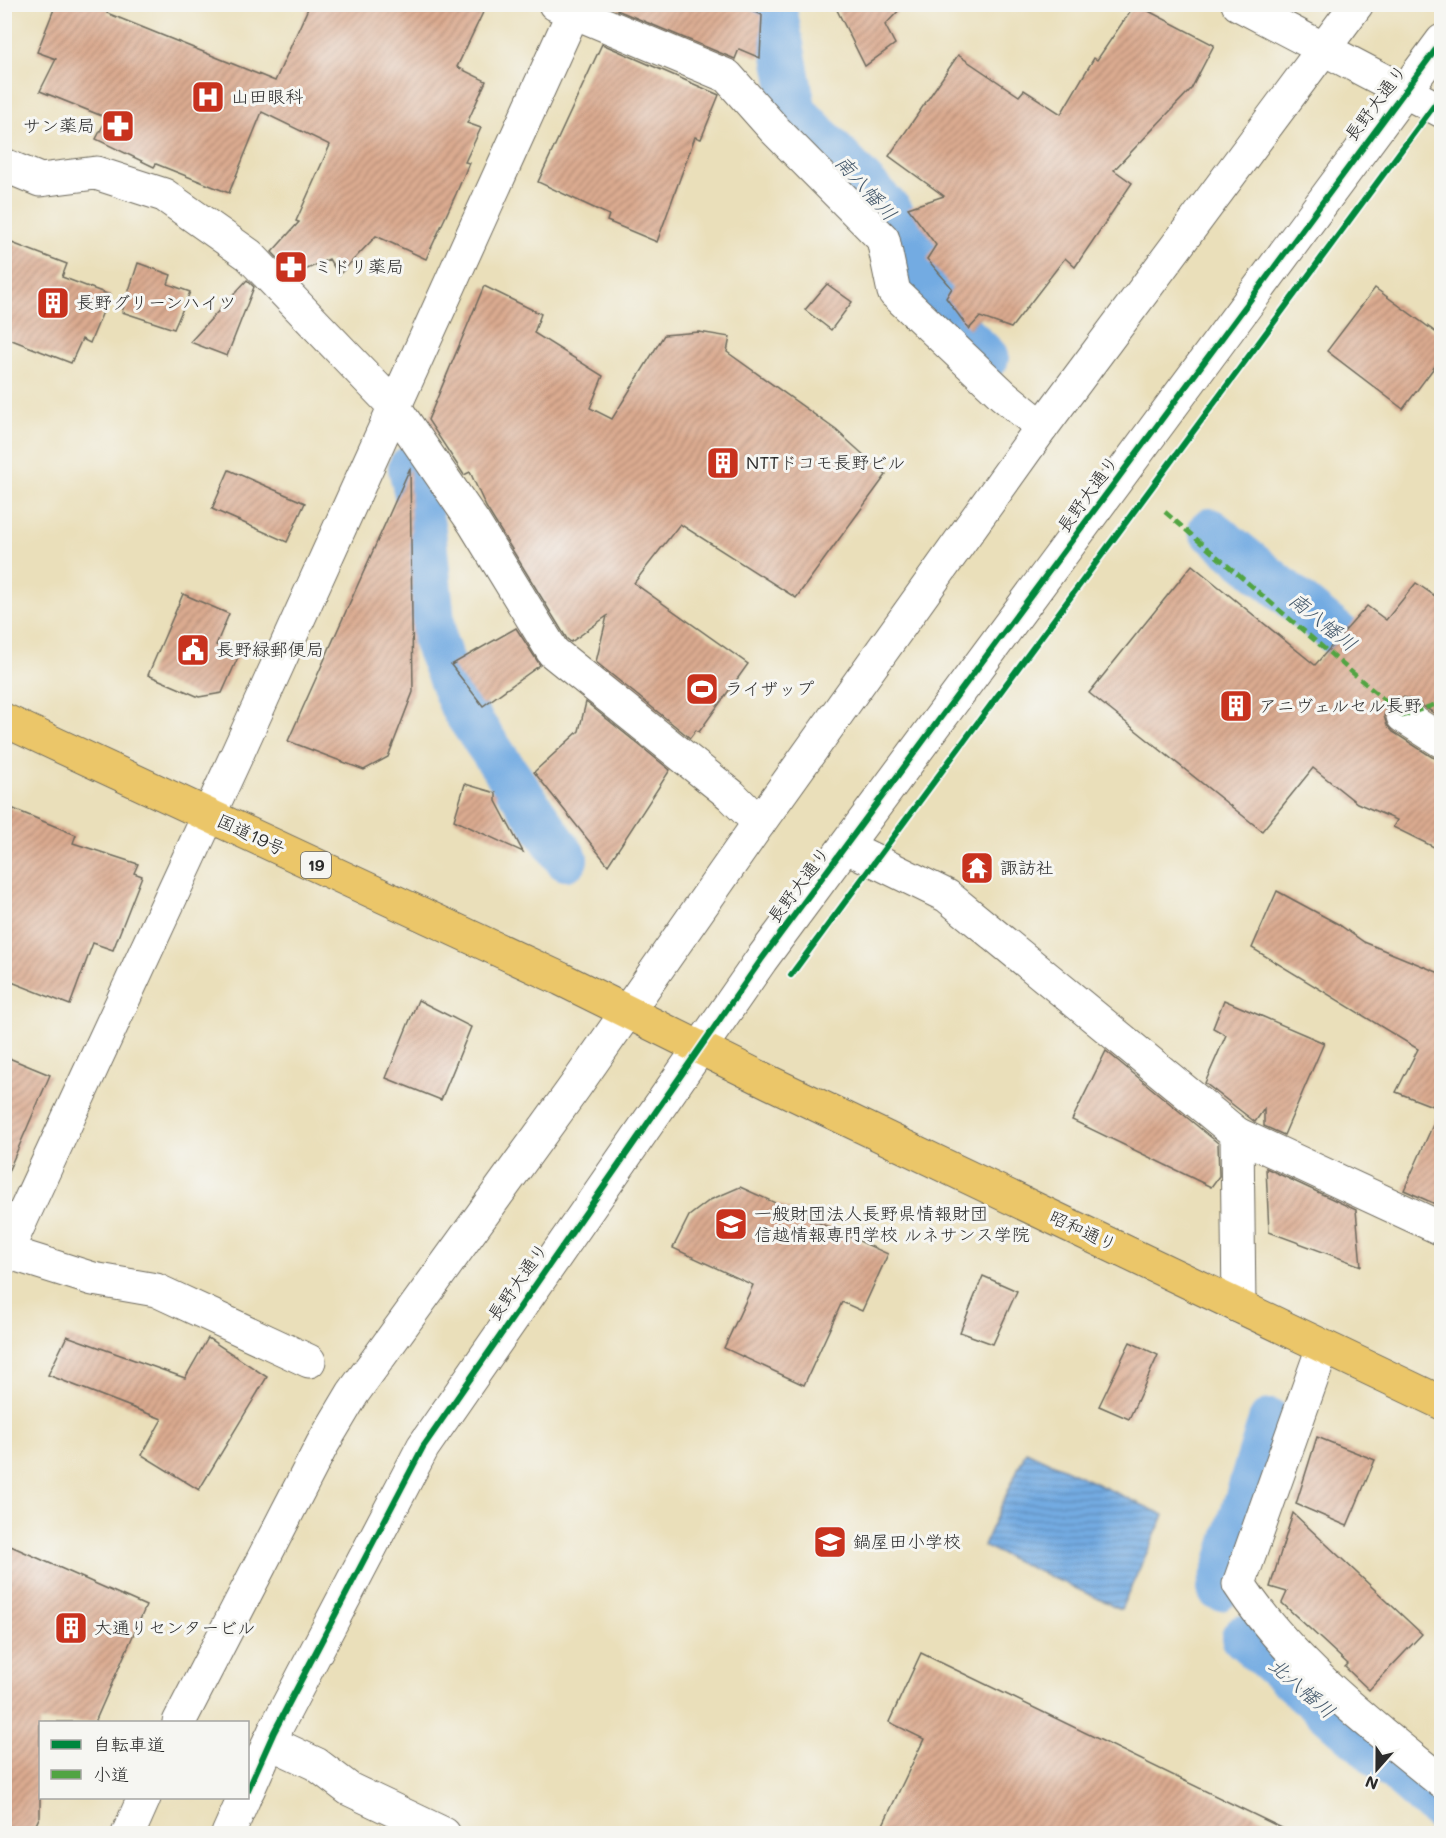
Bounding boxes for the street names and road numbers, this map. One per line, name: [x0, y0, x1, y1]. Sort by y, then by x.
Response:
street label: 長野大通り: [1339, 59, 1412, 146]
street label: 長野大通り: [1051, 450, 1123, 537]
street label: 国道19号: [213, 808, 289, 860]
street label: 長野大通り: [762, 841, 835, 928]
road number: 19: [301, 852, 331, 878]
street label: 昭和通り: [1046, 1204, 1121, 1256]
street label: 長野大通り: [482, 1238, 553, 1325]

